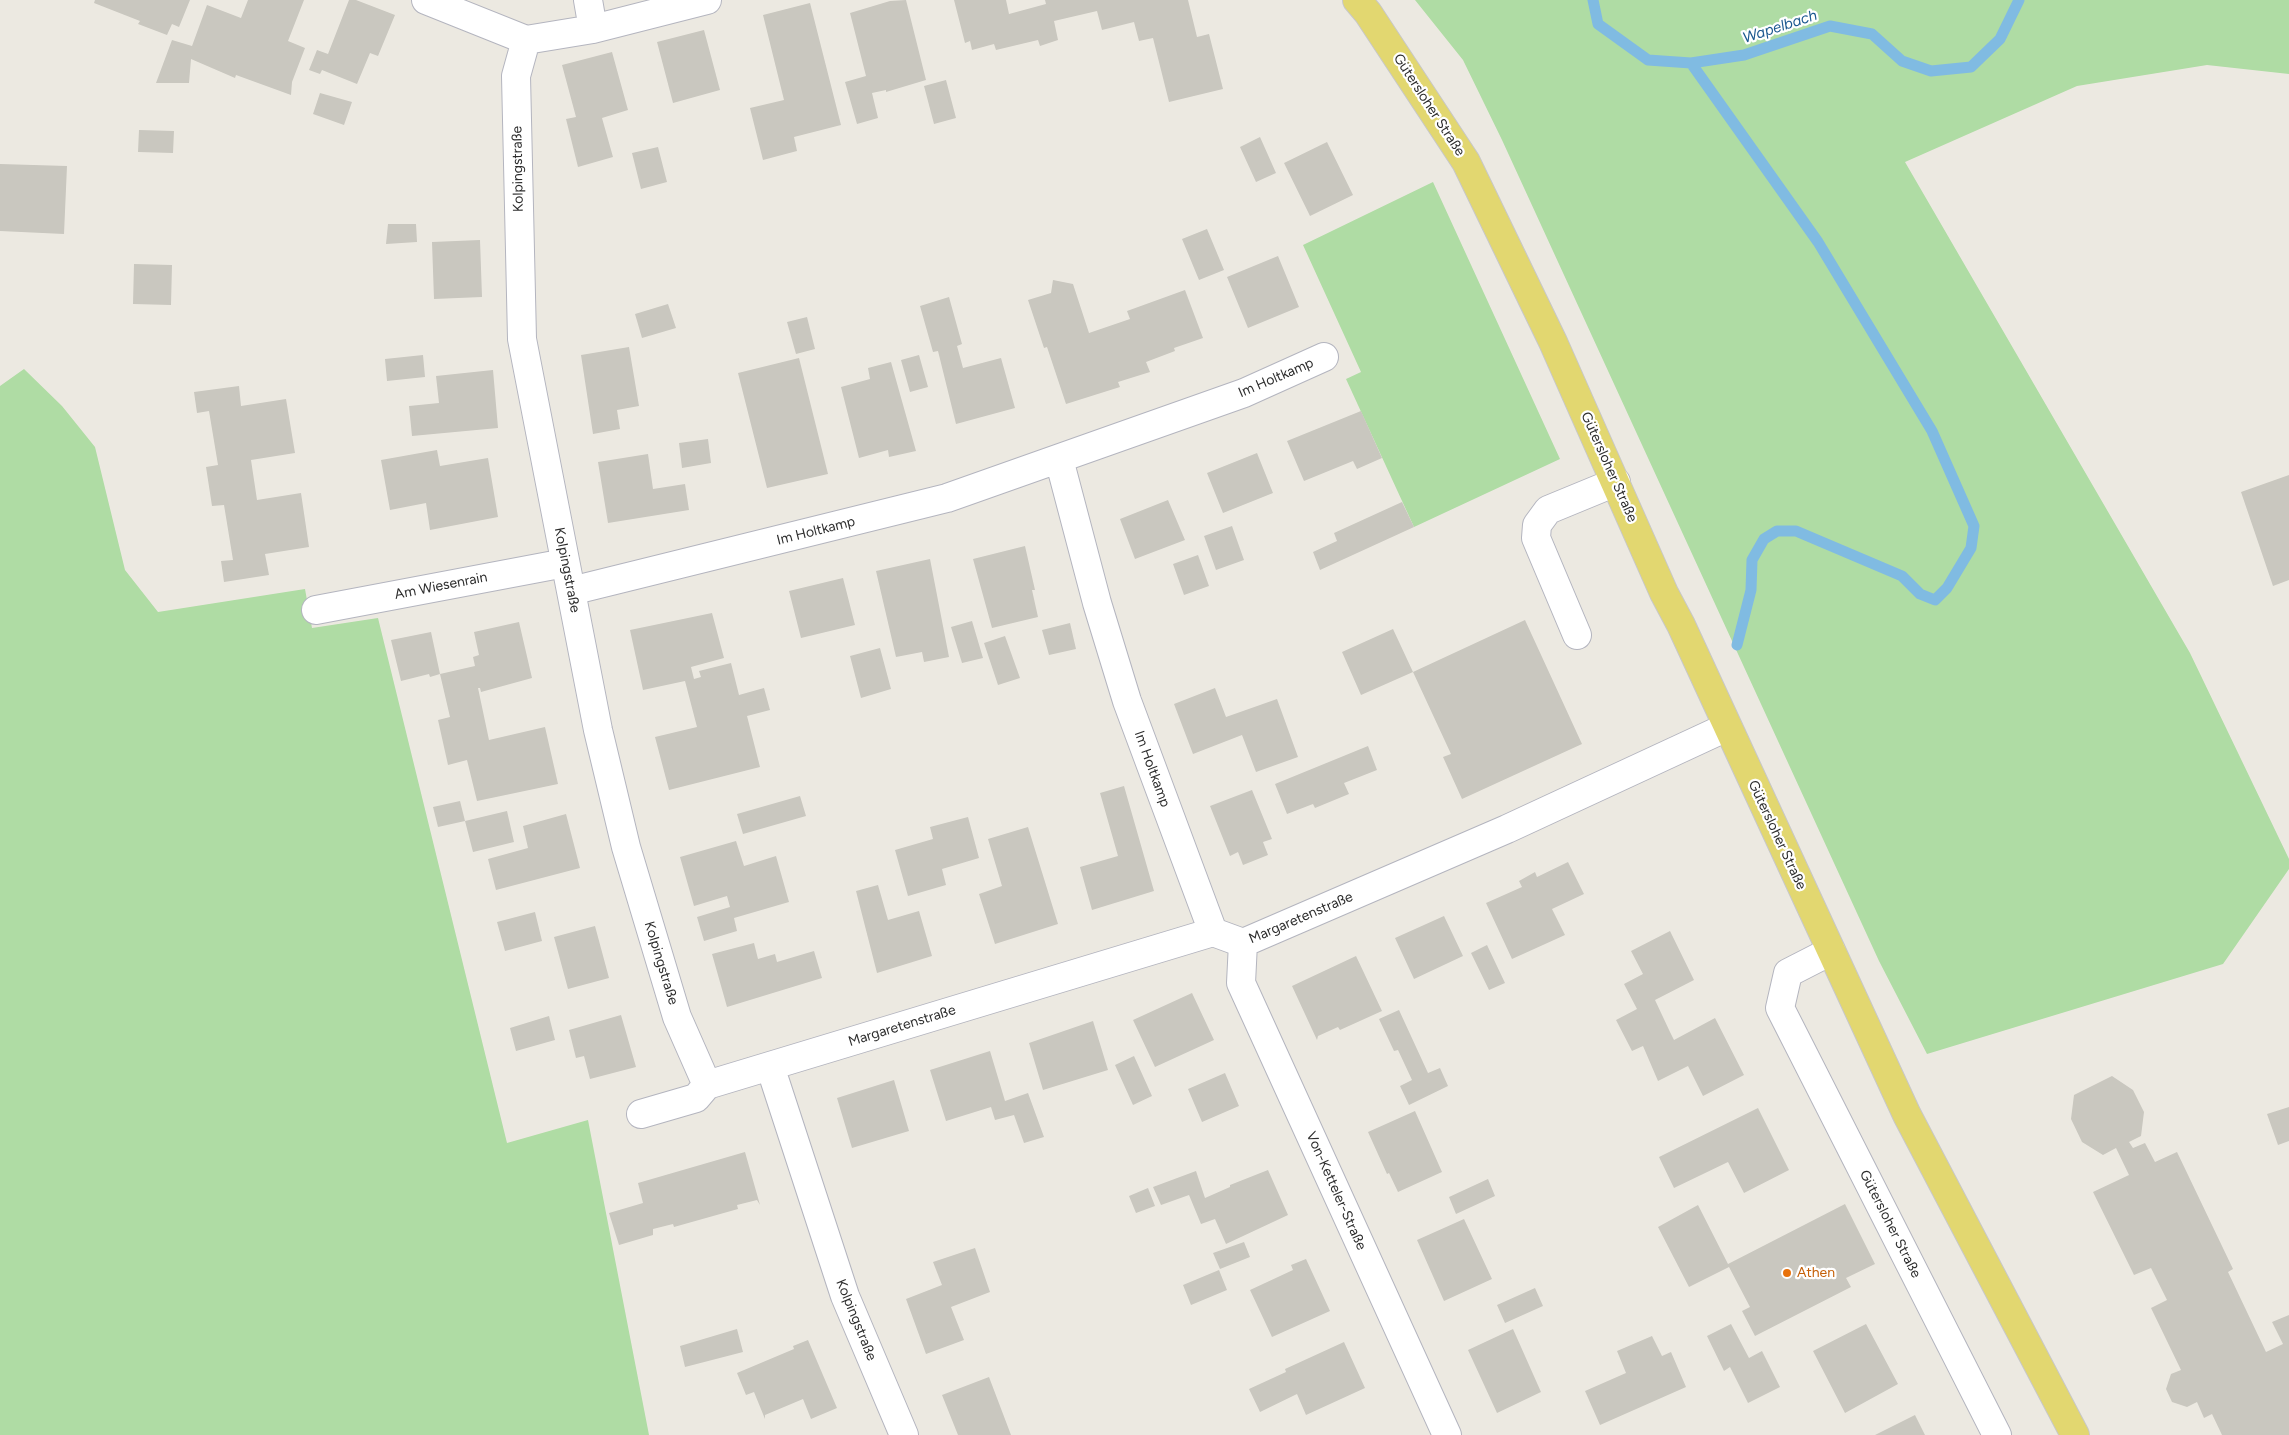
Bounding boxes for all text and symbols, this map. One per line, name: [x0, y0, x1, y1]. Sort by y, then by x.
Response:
water label: Wapelbach: [1741, 7, 1819, 47]
street label: Gütersloher Straße: [1390, 51, 1468, 159]
street label: Kolpingstraße: [509, 126, 527, 212]
street label: Im Holtkamp: [1236, 355, 1316, 401]
street label: Gütersloher Straße: [1577, 409, 1641, 525]
street label: Im Holtkamp: [775, 513, 857, 549]
street label: Kolpingstraße: [551, 526, 583, 614]
street label: Am Wiesenrain: [393, 569, 489, 603]
street label: Im Holtkamp: [1130, 728, 1174, 810]
street label: Gütersloher Straße: [1744, 778, 1810, 892]
street label: Margaretenstraße: [1246, 889, 1356, 947]
street label: Kolpingstraße: [640, 919, 682, 1007]
street label: Margaretenstraße: [846, 1002, 958, 1050]
street label: Von-Ketteler-Straße: [1302, 1129, 1370, 1253]
street label: Gütersloher Straße: [1856, 1167, 1924, 1281]
place label: Athen: [1797, 1265, 1835, 1281]
marker: Athen: [1781, 1267, 1793, 1279]
street label: Kolpingstraße: [832, 1277, 880, 1363]

